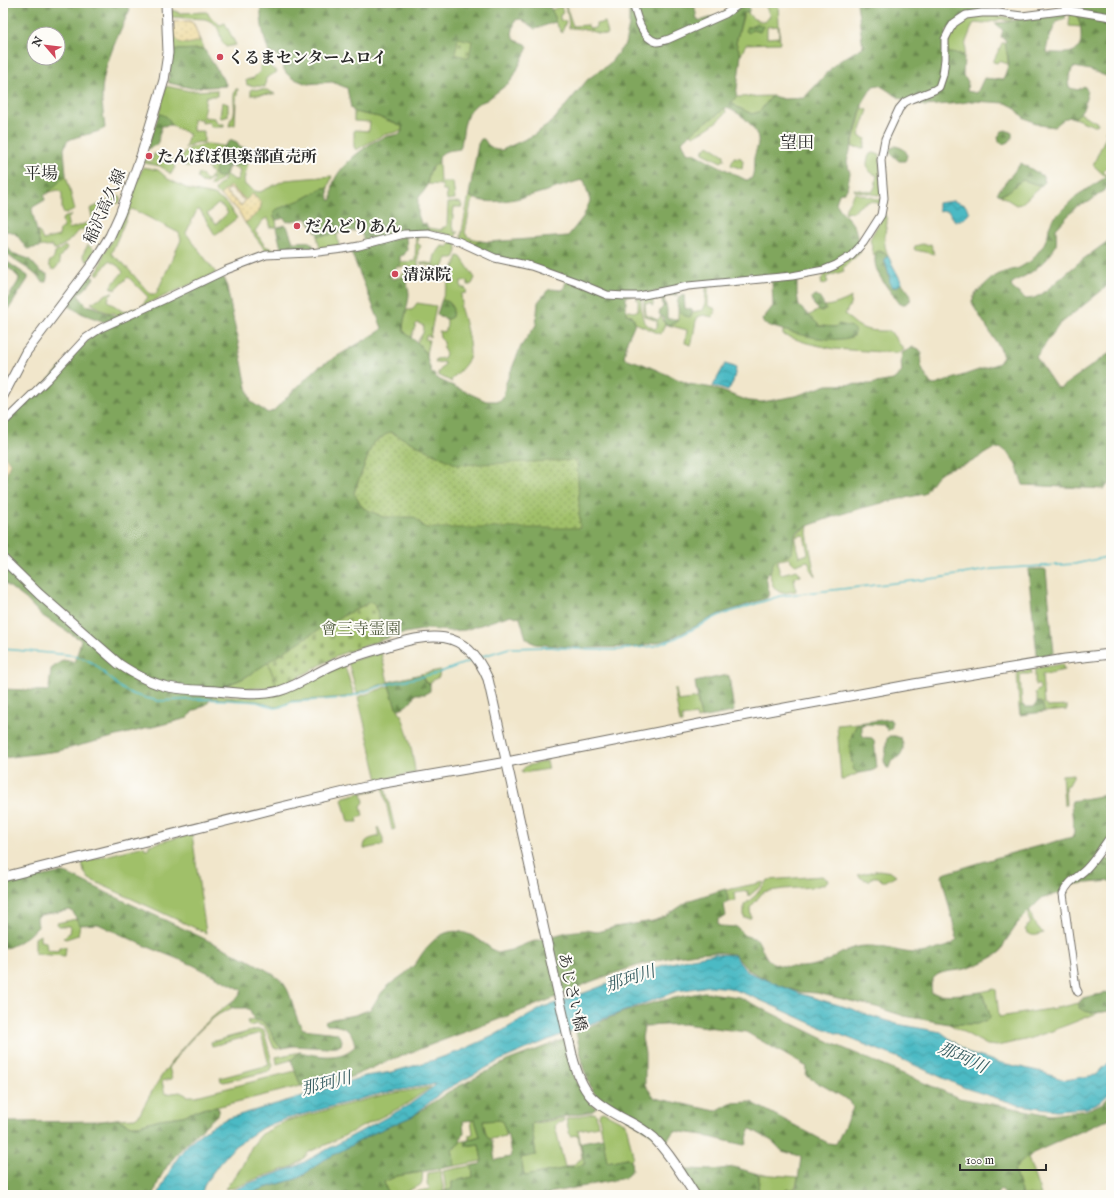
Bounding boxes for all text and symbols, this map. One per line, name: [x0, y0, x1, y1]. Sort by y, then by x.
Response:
north arrow: [26, 26, 66, 66]
text: N: [29, 34, 47, 50]
place label: くるまセンタームロイ: [228, 49, 387, 69]
marker: くるまセンタームロイ: [215, 52, 225, 62]
district label: 望田: [780, 133, 814, 154]
place label: たんぽぽ倶楽部直売所: [157, 148, 317, 168]
marker: たんぽぽ倶楽部直売所: [144, 151, 154, 161]
district label: 平場: [24, 164, 58, 185]
street label: 稲沢高久線: [80, 166, 131, 247]
place label: だんどりあん: [305, 218, 401, 238]
marker: だんどりあん: [292, 221, 302, 231]
place label: 清涼院: [403, 266, 451, 286]
marker: 清涼院: [390, 269, 400, 279]
park label: 會三寺霊園: [321, 620, 401, 640]
street label: あじさい橋: [552, 951, 590, 1034]
water label: 那珂川: [603, 961, 660, 997]
water label: 那珂川: [935, 1038, 992, 1079]
water label: 那珂川: [299, 1068, 356, 1101]
scale bar: [960, 1146, 1046, 1172]
text: 100 m: [966, 1153, 994, 1168]

